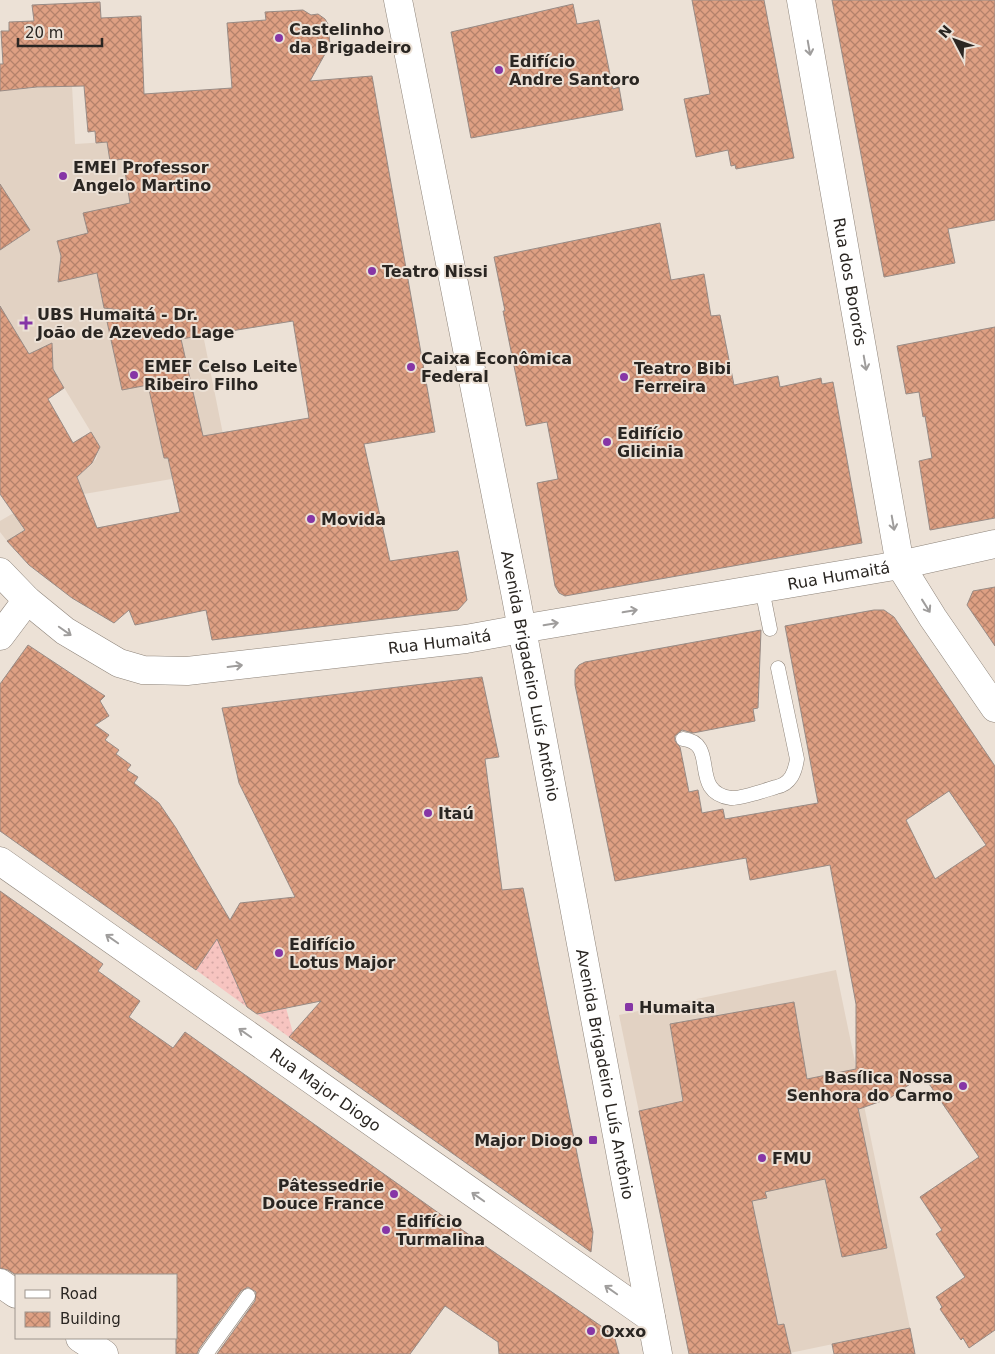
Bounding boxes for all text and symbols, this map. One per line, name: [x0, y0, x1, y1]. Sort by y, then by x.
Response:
scale bar: [18, 15, 101, 47]
north arrow: [930, 15, 980, 65]
place label: Castelinho da Brigadeiro: [289, 20, 411, 57]
text: N: [935, 22, 955, 41]
text: 20 m: [25, 24, 63, 42]
marker: Castelinho da Brigadeiro: [273, 32, 285, 44]
one-way arrow: [805, 40, 815, 56]
place label: Edifício Andre Santoro: [509, 52, 640, 89]
marker: Edifício Andre Santoro: [493, 64, 505, 76]
place label: EMEI Professor Angelo Martino: [73, 158, 211, 195]
marker: EMEI Professor Angelo Martino: [57, 170, 69, 182]
street label: Rua dos Bororós: [830, 216, 871, 347]
place label: Teatro Nissi: [382, 262, 488, 281]
marker: Teatro Nissi: [366, 265, 378, 277]
place label: UBS Humaitá - Dr. João de Azevedo Lage: [36, 305, 234, 342]
marker: UBS Humaitá - Dr. João de Azevedo Lage: [19, 316, 33, 330]
place label: Caixa Econômica Federal: [421, 349, 572, 386]
one-way arrow: [860, 355, 870, 371]
place label: EMEF Celso Leite Ribeiro Filho: [144, 357, 298, 394]
place label: Teatro Bibi Ferreira: [634, 359, 731, 396]
marker: Caixa Econômica Federal: [405, 361, 417, 373]
marker: EMEF Celso Leite Ribeiro Filho: [128, 369, 140, 381]
marker: Teatro Bibi Ferreira: [618, 371, 630, 383]
place label: Edifício Glicinia: [617, 424, 684, 461]
marker: Edifício Glicinia: [601, 436, 613, 448]
place label: Movida: [321, 510, 386, 529]
marker: Movida: [305, 513, 317, 525]
one-way arrow: [888, 515, 898, 531]
street label: Avenida Brigadeiro Luís Antônio: [498, 549, 564, 803]
street label: Rua Humaitá: [786, 557, 891, 593]
one-way arrow: [921, 599, 932, 613]
one-way arrow: [621, 606, 637, 616]
one-way arrow: [543, 619, 559, 629]
street label: Rua Humaitá: [387, 625, 493, 657]
one-way arrow: [58, 626, 72, 636]
one-way arrow: [227, 661, 243, 671]
place label: Itaú: [438, 804, 474, 823]
marker: Itaú: [422, 807, 434, 819]
one-way arrow: [105, 934, 119, 944]
place label: Edifício Lotus Major: [289, 935, 396, 972]
marker: Edifício Lotus Major: [273, 947, 285, 959]
street label: Avenida Brigadeiro Luís Antônio: [573, 947, 638, 1201]
place label: Humaita: [639, 998, 715, 1017]
marker: Humaita: [623, 1001, 635, 1013]
one-way arrow: [238, 1028, 252, 1038]
street label: Rua Major Diogo: [266, 1044, 385, 1135]
place label: Basílica Nossa Senhora do Carmo: [786, 1068, 953, 1105]
marker: Basílica Nossa Senhora do Carmo: [957, 1080, 969, 1092]
place label: Major Diogo: [474, 1131, 583, 1150]
marker: Major Diogo: [587, 1134, 599, 1146]
place label: FMU: [772, 1149, 812, 1168]
marker: FMU: [756, 1152, 768, 1164]
place label: Pâtessedrie Douce France: [262, 1176, 384, 1213]
marker: Pâtessedrie Douce France: [388, 1188, 400, 1200]
one-way arrow: [472, 1191, 485, 1202]
place label: Edifício Turmalina: [396, 1212, 485, 1249]
marker: Edifício Turmalina: [380, 1224, 392, 1236]
legend: [15, 1274, 178, 1339]
text: Road: [60, 1285, 98, 1303]
one-way arrow: [604, 1285, 618, 1295]
text: Building: [60, 1310, 121, 1328]
place label: Oxxo: [601, 1322, 646, 1341]
marker: Oxxo: [585, 1325, 597, 1337]

